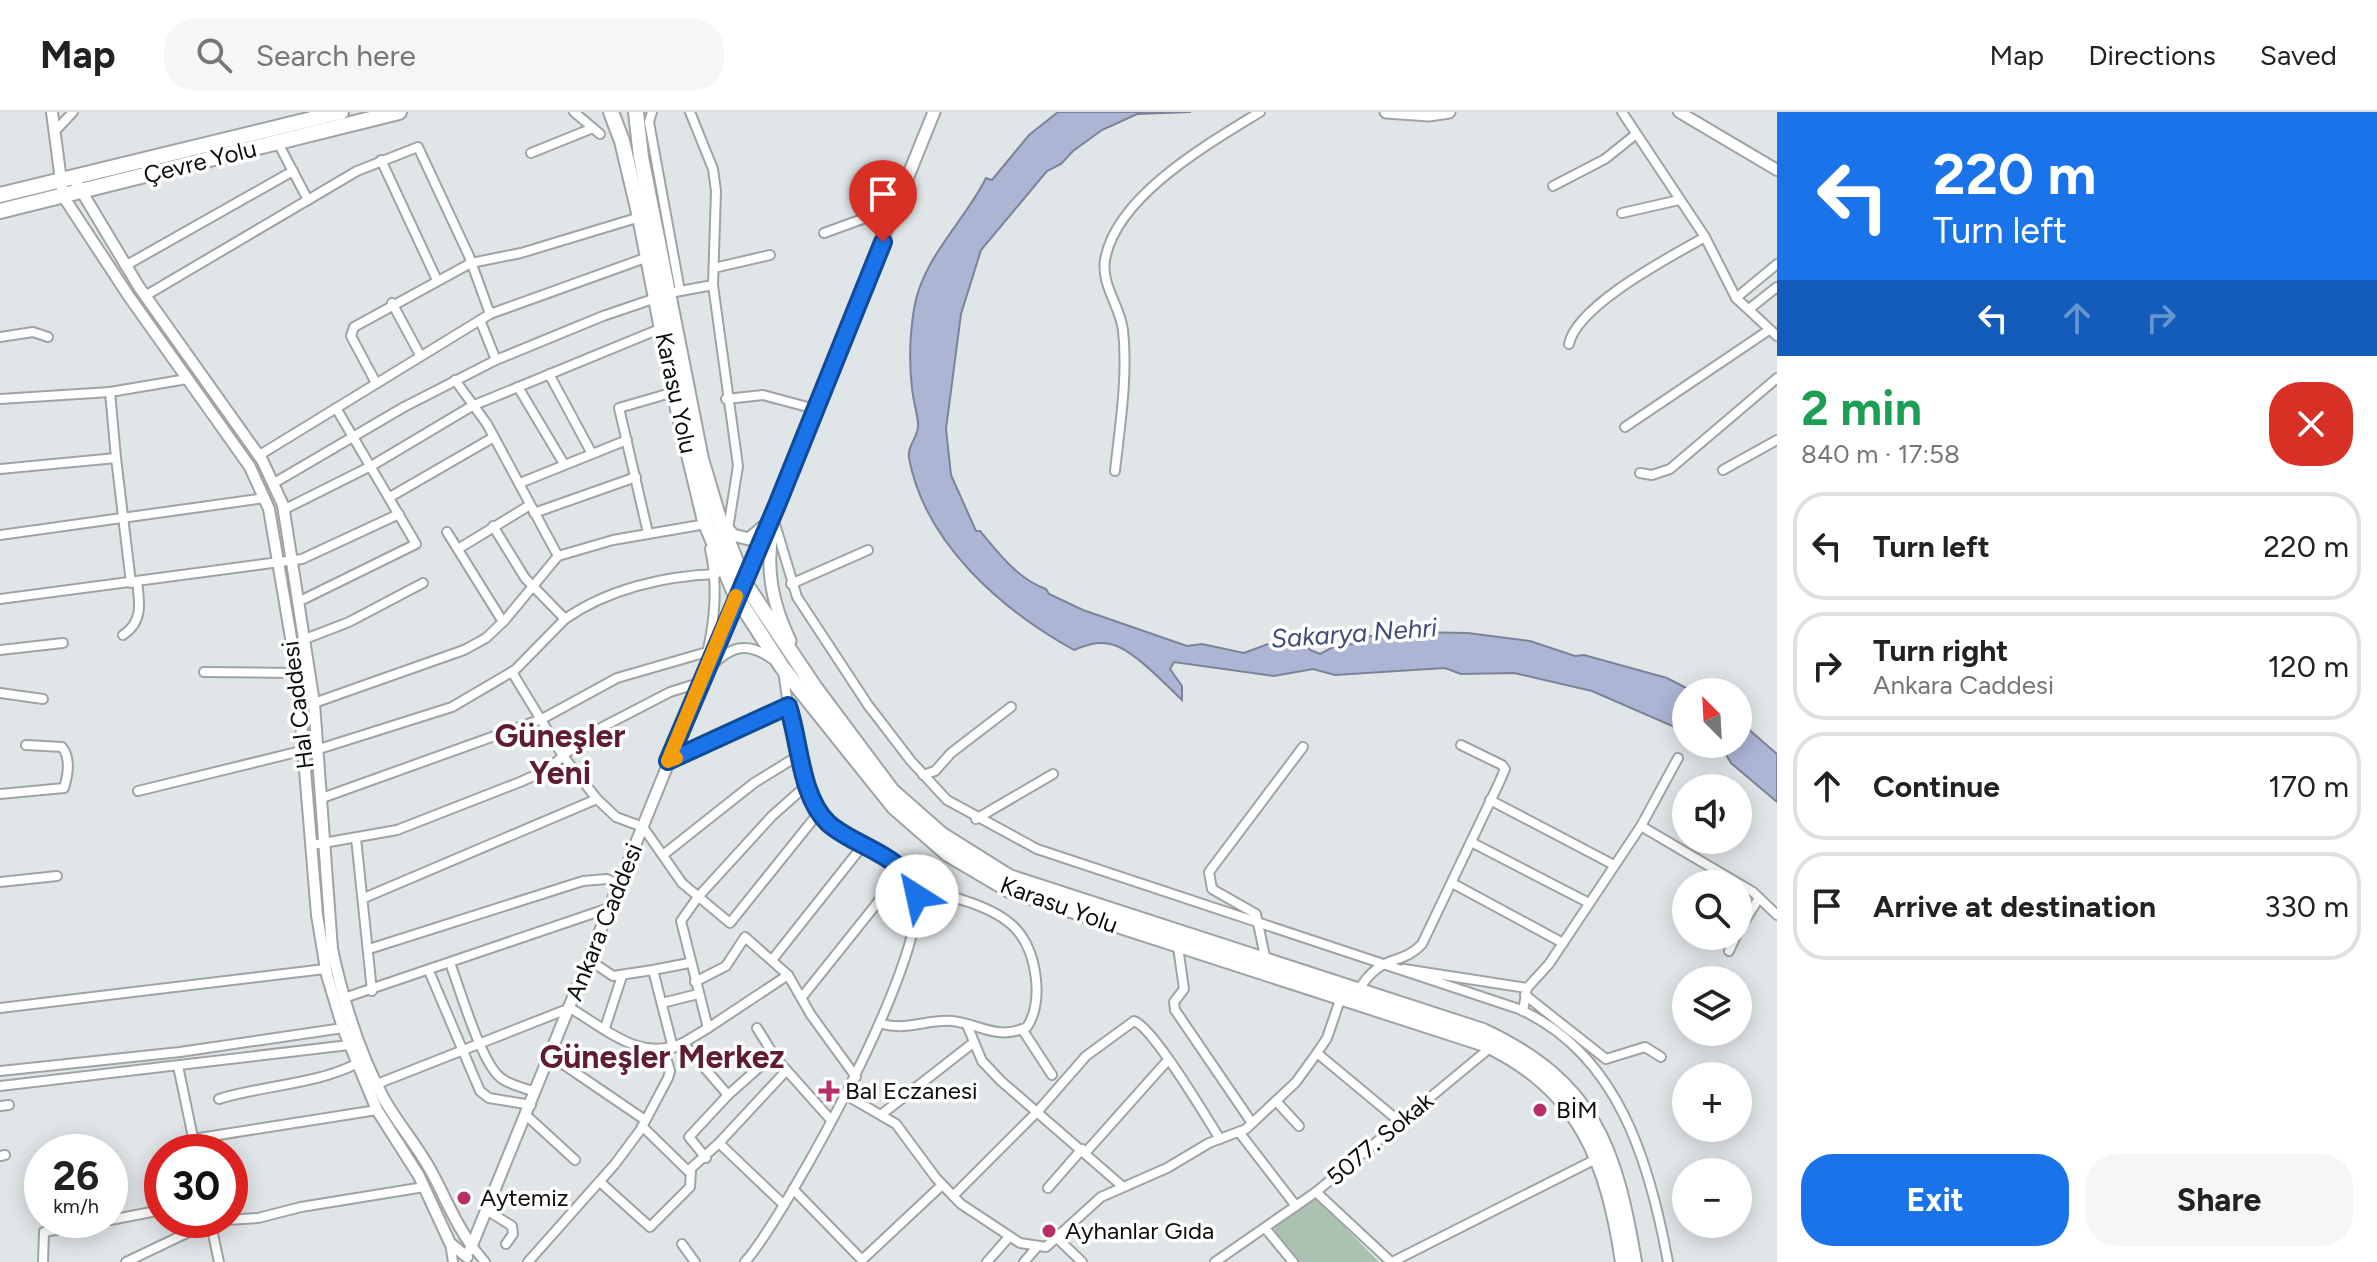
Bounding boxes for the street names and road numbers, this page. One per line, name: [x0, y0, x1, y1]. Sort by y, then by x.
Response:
street label: Çevre Yolu: [140, 133, 259, 190]
street label: Karasu Yolu: [649, 330, 703, 456]
street label: Hal Caddesi: [275, 639, 320, 771]
street label: Ankara Caddesi: [559, 839, 648, 1005]
street label: Karasu Yolu: [996, 870, 1122, 939]
street label: 5077. Sokak: [1321, 1086, 1439, 1191]

